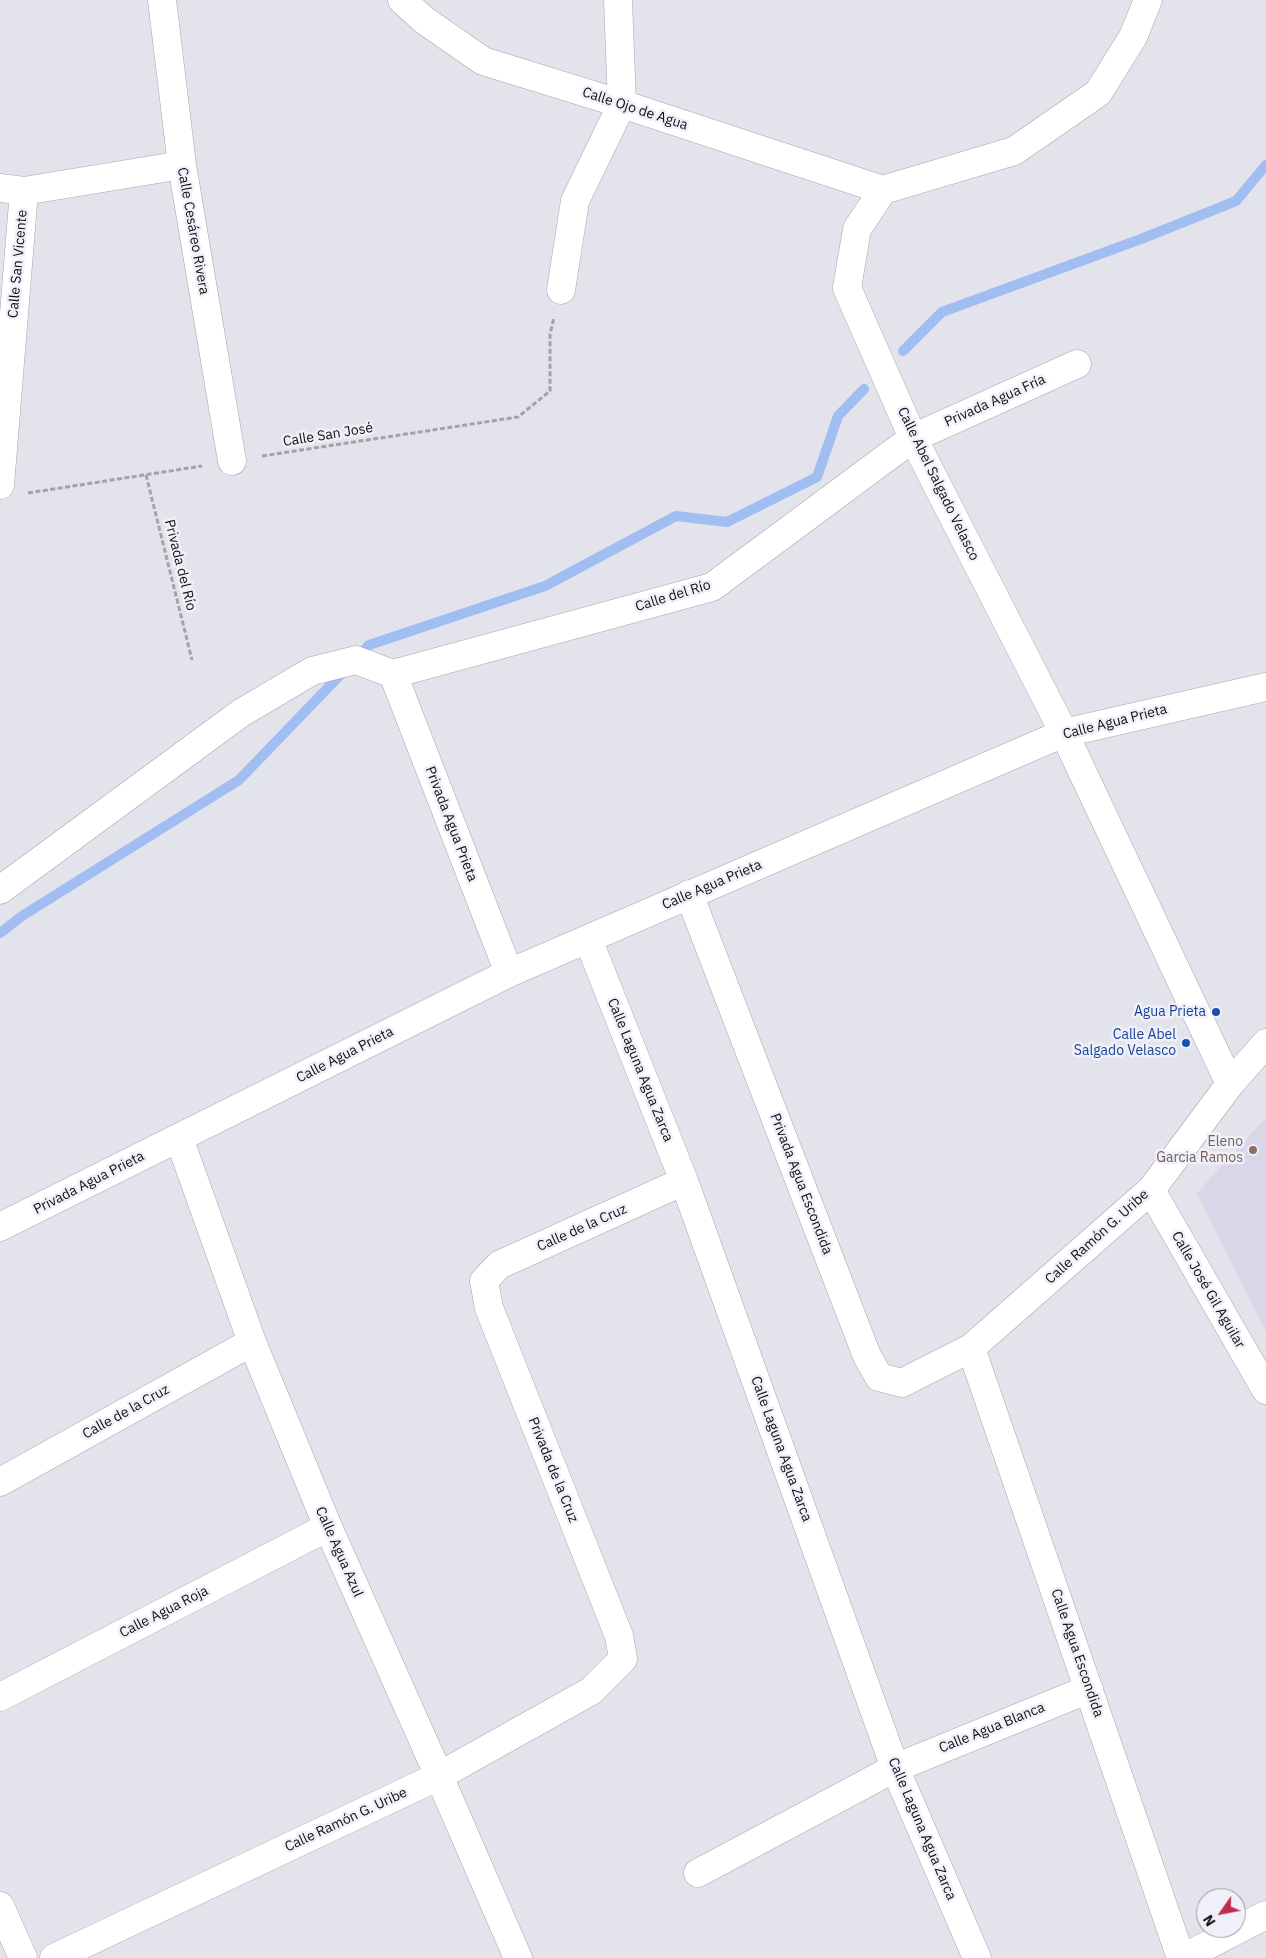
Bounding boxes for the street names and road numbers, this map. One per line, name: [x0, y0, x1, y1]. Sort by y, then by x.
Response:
street label: Calle Ojo de Agua: [580, 84, 690, 134]
street label: Calle Cesáreo Rivera: [174, 166, 212, 296]
street label: Calle San Vicente: [5, 209, 31, 319]
street label: Privada Agua Fría: [942, 371, 1048, 431]
street label: Calle Abel Salgado Velasco: [893, 404, 983, 564]
street label: Calle San José: [282, 420, 374, 450]
street label: Privada del Río: [161, 518, 199, 612]
street label: Calle del Río: [633, 577, 713, 615]
street label: Calle Agua Prieta: [1061, 701, 1169, 743]
street label: Privada Agua Prieta: [421, 764, 481, 884]
street label: Calle Agua Prieta: [660, 856, 764, 914]
street label: Calle Laguna Agua Zarca: [603, 996, 677, 1144]
street label: Calle Agua Prieta: [294, 1023, 396, 1087]
street label: Privada Agua Escondida: [766, 1111, 836, 1257]
street label: Privada Agua Prieta: [31, 1148, 147, 1218]
street label: Calle Ramón G. Uribe: [1042, 1186, 1152, 1288]
street label: Calle de la Cruz: [534, 1201, 630, 1255]
street label: Calle José Gil Aguilar: [1168, 1229, 1248, 1351]
street label: Calle Laguna Agua Zarca: [747, 1374, 815, 1524]
street label: Calle de la Cruz: [80, 1381, 172, 1443]
street label: Privada de la Cruz: [524, 1415, 582, 1525]
street label: Calle Agua Azul: [312, 1504, 366, 1600]
street label: Calle Agua Roja: [117, 1582, 211, 1642]
street label: Calle Agua Escondida: [1047, 1587, 1107, 1719]
street label: Calle Agua Blanca: [937, 1699, 1047, 1757]
street label: Calle Laguna Agua Zarca: [884, 1755, 960, 1903]
street label: Calle Ramón G. Uribe: [282, 1784, 410, 1856]

